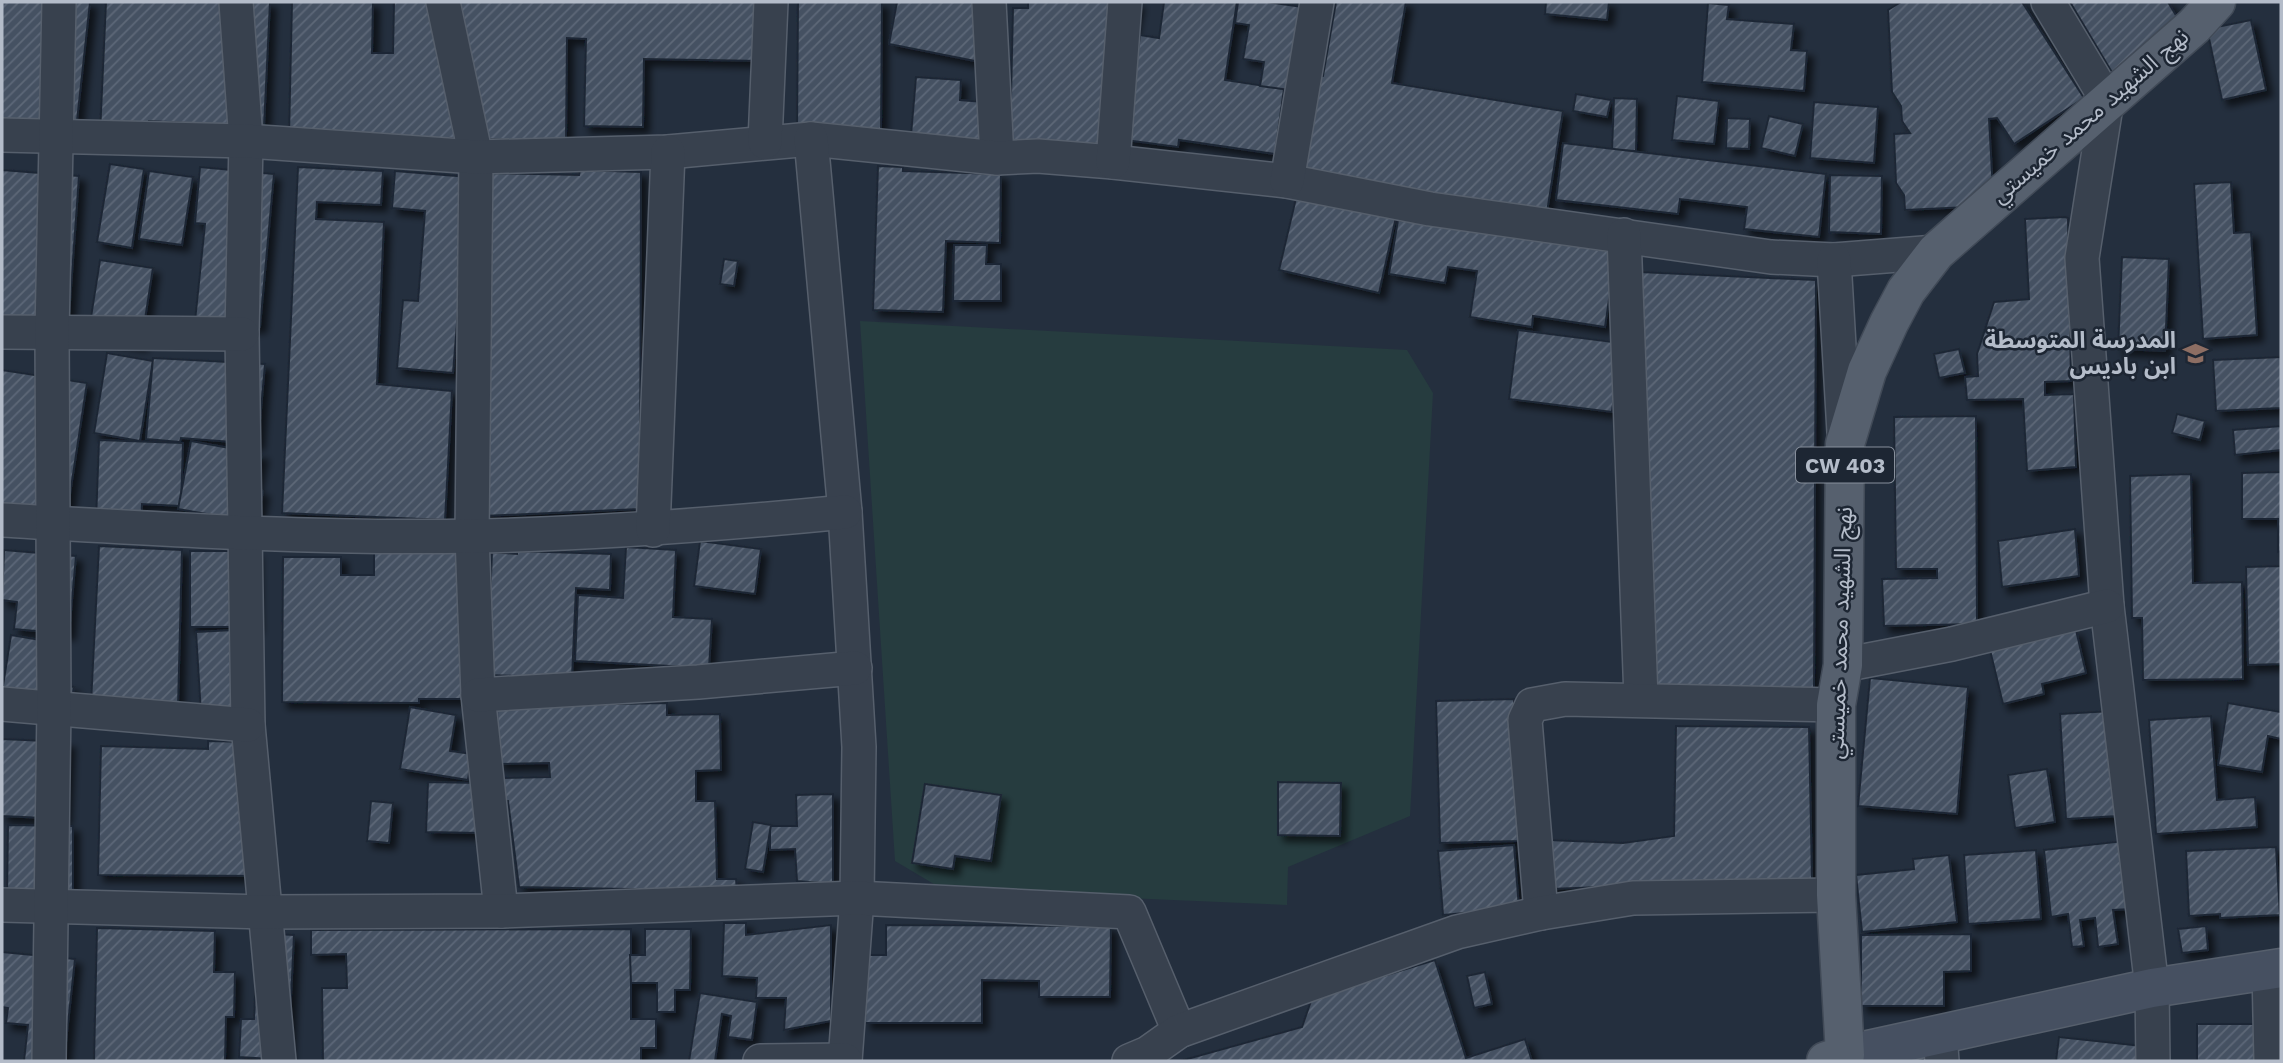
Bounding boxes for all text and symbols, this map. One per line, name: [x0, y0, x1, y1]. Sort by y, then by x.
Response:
street label: نهج الشهيد محمد خميستي: [1986, 23, 2196, 212]
place label: المدرسة المتوسطة ابن باديس: [1984, 327, 2176, 380]
school or university icon: المدرسة المتوسطة ابن باديس: [2182, 339, 2210, 367]
road number: CW 403: [1796, 448, 1894, 482]
street label: نهج الشهيد محمد خميستي: [1822, 506, 1861, 760]

